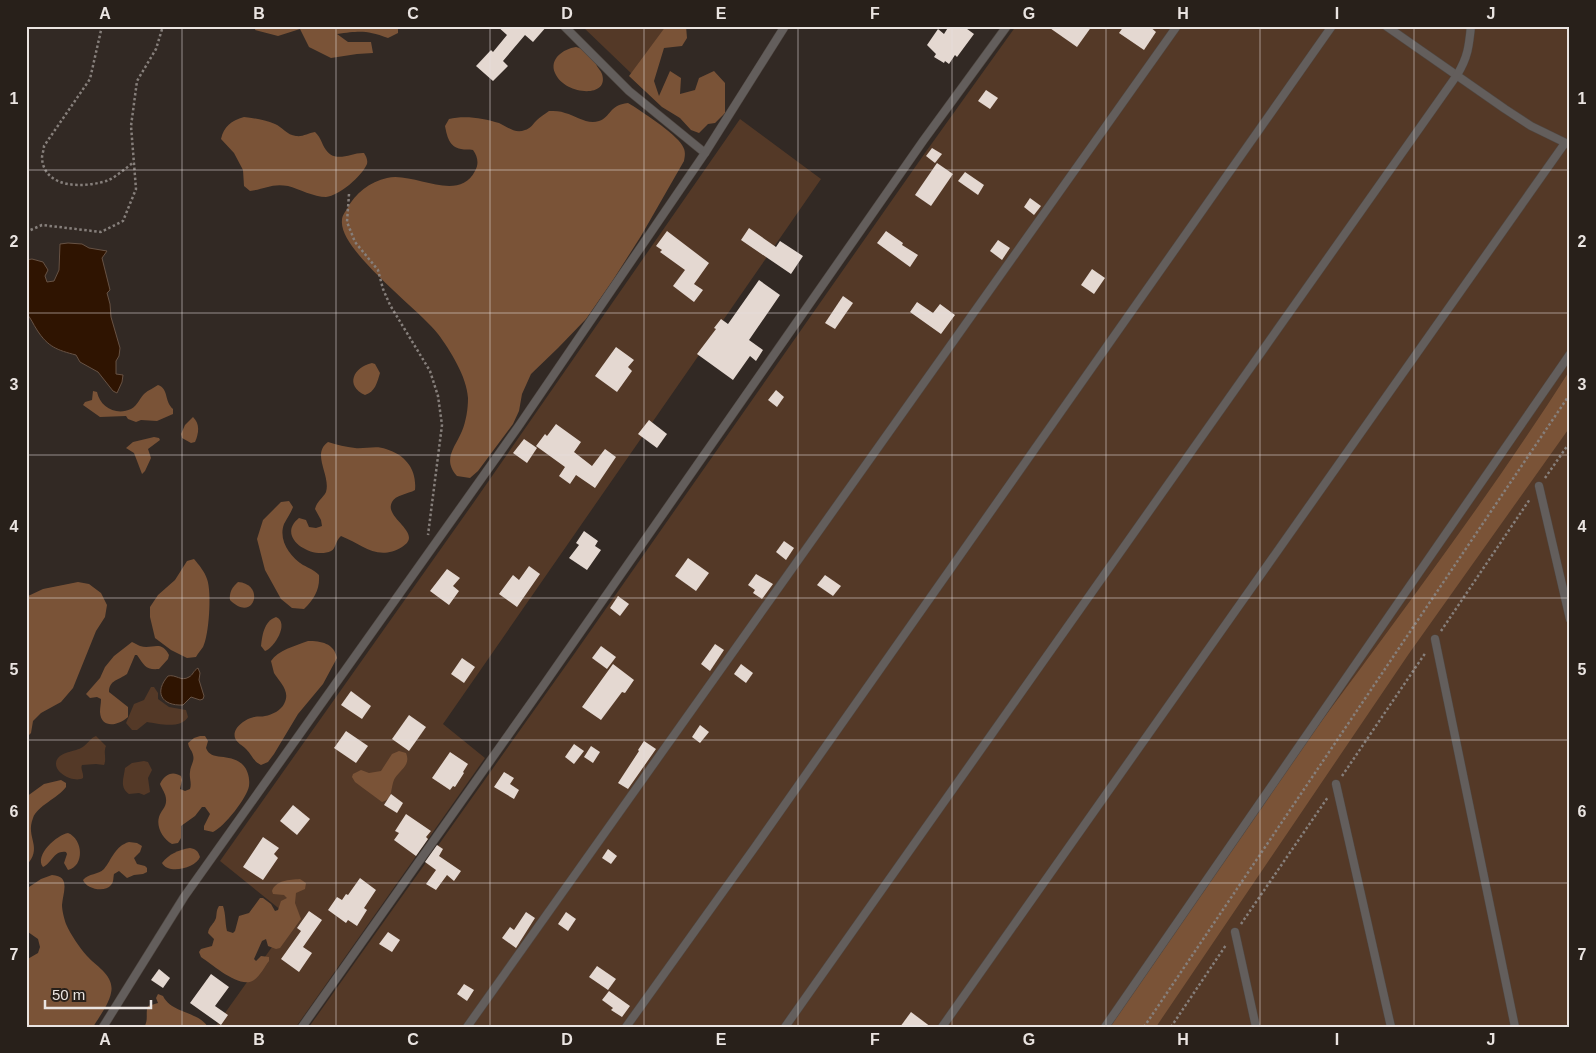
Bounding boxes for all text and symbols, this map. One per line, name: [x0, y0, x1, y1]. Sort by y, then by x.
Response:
text: A: [99, 5, 111, 22]
text: B: [253, 5, 265, 22]
text: C: [407, 5, 419, 22]
text: D: [561, 5, 573, 22]
text: E: [716, 5, 727, 22]
text: F: [870, 5, 880, 22]
text: G: [1023, 5, 1035, 22]
text: H: [1177, 5, 1189, 22]
text: I: [1335, 5, 1339, 22]
text: J: [1487, 5, 1495, 22]
text: 1: [10, 90, 19, 107]
text: 1: [1578, 90, 1587, 107]
text: 2: [10, 233, 19, 250]
text: 2: [1578, 233, 1587, 250]
text: 3: [10, 376, 19, 393]
text: 3: [1578, 376, 1587, 393]
text: 4: [10, 518, 19, 535]
text: 4: [1578, 518, 1587, 535]
text: 5: [10, 661, 19, 678]
text: 5: [1578, 661, 1587, 678]
text: 6: [10, 803, 19, 820]
text: 6: [1578, 803, 1587, 820]
text: 7: [10, 946, 19, 963]
text: 7: [1578, 946, 1587, 963]
scale bar: [45, 978, 151, 1010]
text: 50 m: [52, 986, 85, 1003]
text: A: [99, 1031, 111, 1048]
text: B: [253, 1031, 265, 1048]
text: C: [407, 1031, 419, 1048]
text: D: [561, 1031, 573, 1048]
text: E: [716, 1031, 727, 1048]
text: F: [870, 1031, 880, 1048]
text: G: [1023, 1031, 1035, 1048]
text: H: [1177, 1031, 1189, 1048]
text: I: [1335, 1031, 1339, 1048]
text: J: [1487, 1031, 1495, 1048]

